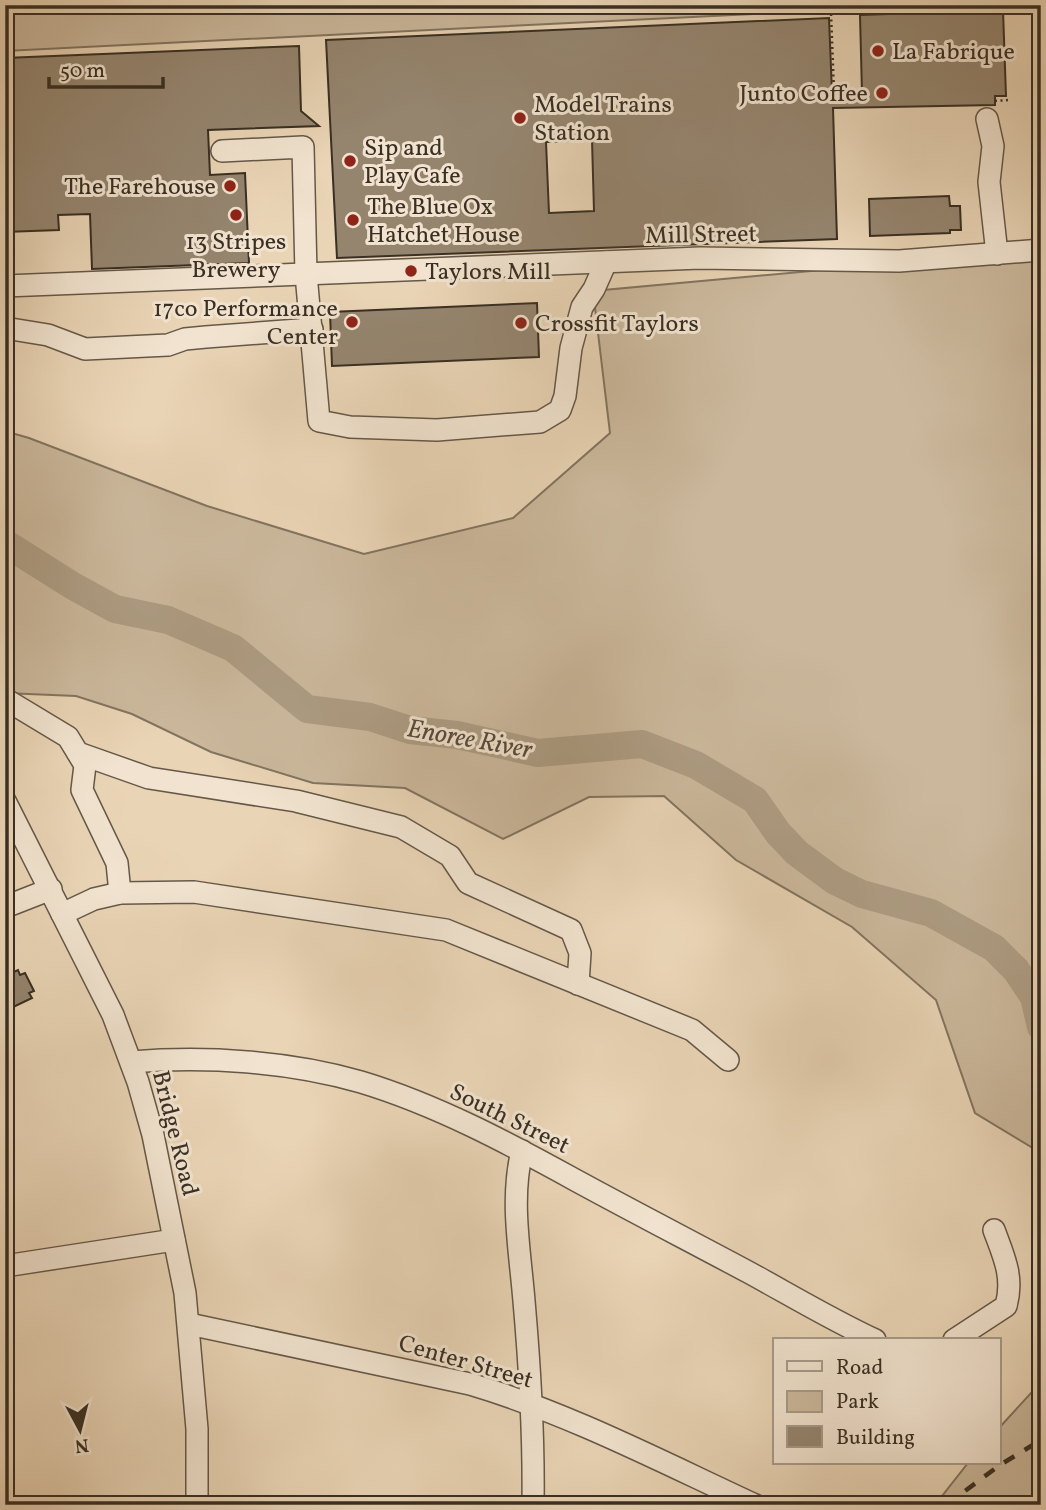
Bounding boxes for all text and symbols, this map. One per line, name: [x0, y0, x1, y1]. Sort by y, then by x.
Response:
place label: La Fabrique: [892, 36, 1015, 70]
marker: La Fabrique: [870, 43, 886, 59]
scale bar: [49, 46, 163, 90]
text: 50 m: [60, 57, 105, 86]
place label: Junto Coffee: [739, 78, 868, 112]
marker: Junto Coffee: [874, 85, 890, 101]
place label: Model Trains Station: [534, 89, 672, 151]
marker: Model Trains Station: [512, 110, 528, 126]
place label: Sip and Play Cafe: [364, 132, 461, 194]
marker: Sip and Play Cafe: [342, 153, 358, 169]
place label: The Farehouse: [64, 171, 216, 205]
marker: The Farehouse: [222, 178, 238, 194]
place label: The Blue Ox Hatchet House: [367, 191, 520, 253]
marker: 13 Stripes Brewery: [228, 207, 244, 223]
marker: The Blue Ox Hatchet House: [345, 212, 361, 228]
street label: Mill Street: [645, 218, 757, 254]
place label: 13 Stripes Brewery: [186, 226, 286, 288]
place label: Taylors Mill: [425, 256, 551, 290]
marker: Taylors Mill: [403, 263, 419, 279]
place label: 17co Performance Center: [153, 293, 338, 355]
place label: Crossfit Taylors: [535, 308, 699, 342]
marker: 17co Performance Center: [344, 314, 360, 330]
marker: Crossfit Taylors: [513, 315, 529, 331]
water label: Enoree River: [404, 711, 536, 769]
street label: Bridge Road: [142, 1067, 206, 1200]
street label: South Street: [443, 1076, 575, 1164]
street label: Center Street: [394, 1327, 537, 1398]
legend: [773, 1338, 1000, 1464]
text: Road: [836, 1354, 883, 1383]
text: Park: [836, 1388, 879, 1417]
north arrow: [46, 1394, 116, 1464]
text: Building: [836, 1424, 915, 1453]
text: N: [73, 1431, 90, 1459]

